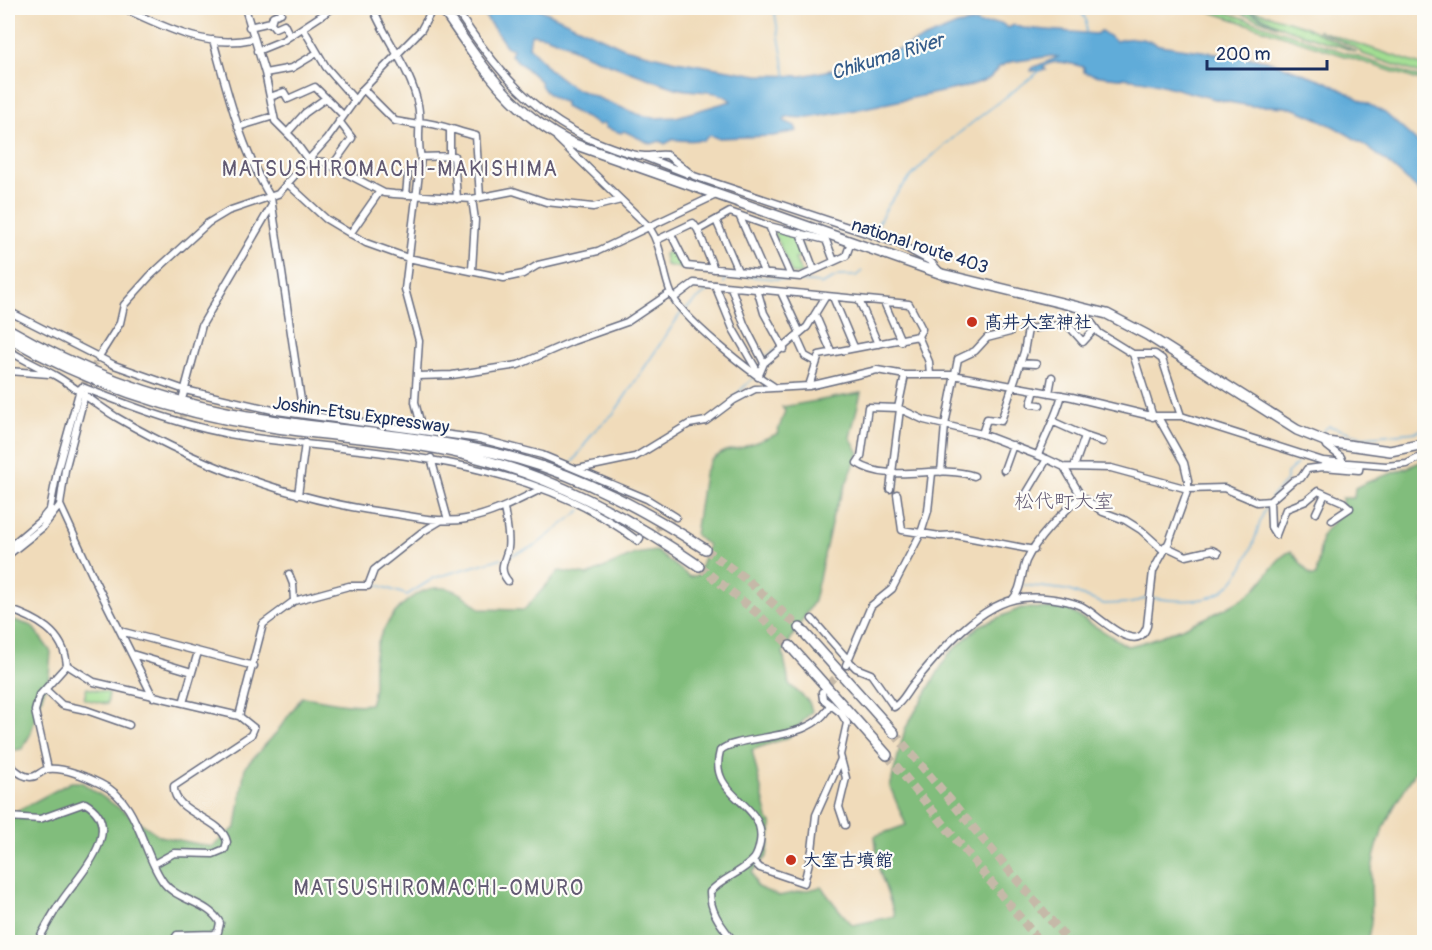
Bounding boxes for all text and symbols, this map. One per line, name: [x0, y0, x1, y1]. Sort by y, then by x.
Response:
water label: Chikuma River: [828, 27, 949, 85]
scale bar: [1207, 33, 1327, 71]
text: 200 m: [1216, 43, 1271, 66]
district label: MATSUSHIROMACHI-MAKISHIMA: [222, 156, 558, 183]
street label: national route 403: [849, 214, 991, 279]
place label: 髙井大室神社: [984, 311, 1092, 334]
marker: 髙井大室神社: [965, 315, 979, 329]
street label: Joshin-Etsu Expressway: [271, 392, 451, 439]
district label: 松代町大室: [1014, 489, 1114, 514]
place label: 大室古墳館: [803, 849, 893, 872]
marker: 大室古墳館: [784, 853, 798, 867]
district label: MATSUSHIROMACHI-OMURO: [293, 875, 585, 902]

